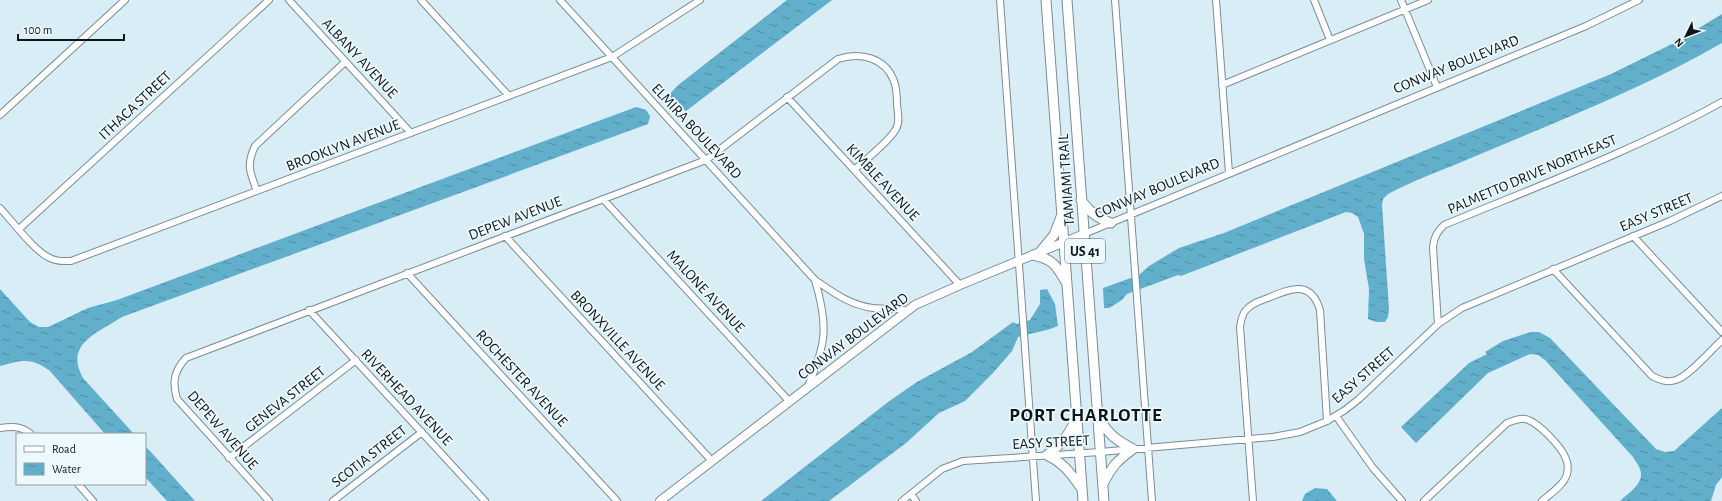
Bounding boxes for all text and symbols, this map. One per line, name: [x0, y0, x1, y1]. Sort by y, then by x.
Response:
street label: ALBANY AVENUE: [319, 15, 400, 101]
scale bar: [18, 16, 124, 42]
north arrow: [1666, 16, 1706, 56]
text: 100 m: [24, 24, 52, 36]
street label: CONWAY BOULEVARD: [1391, 32, 1521, 97]
text: N: [1672, 36, 1686, 49]
street label: ITHACA STREET: [96, 68, 175, 143]
street label: ELMIRA BOULEVARD: [649, 81, 745, 182]
street label: BROOKLYN AVENUE: [284, 117, 402, 174]
street label: TAMIAMI TRAIL: [1056, 132, 1077, 227]
street label: PALMETTO DRIVE NORTHEAST: [1445, 132, 1620, 217]
street label: KIMBLE AVENUE: [843, 141, 922, 224]
street label: CONWAY BOULEVARD: [1093, 155, 1222, 222]
street label: EASY STREET: [1618, 190, 1695, 235]
street label: DEPEW AVENUE: [466, 194, 564, 243]
road number: US 41: [1065, 239, 1105, 263]
street label: MALONE AVENUE: [664, 247, 747, 335]
street label: BRONXVILLE AVENUE: [568, 288, 668, 393]
street label: CONWAY BOULEVARD: [795, 290, 912, 383]
street label: ROCHESTER AVENUE: [473, 327, 570, 430]
street label: EASY STREET: [1329, 344, 1398, 407]
street label: RIVERHEAD AVENUE: [358, 346, 455, 448]
street label: GENEVA STREET: [242, 363, 329, 435]
street label: DEPEW AVENUE: [185, 388, 261, 473]
district label: PORT CHARLOTTE: [1009, 406, 1163, 425]
street label: SCOTIA STREET: [329, 422, 410, 490]
legend: [16, 433, 146, 485]
street label: EASY STREET: [1012, 433, 1091, 452]
text: Road: [52, 443, 76, 455]
text: Water: [52, 463, 81, 475]

